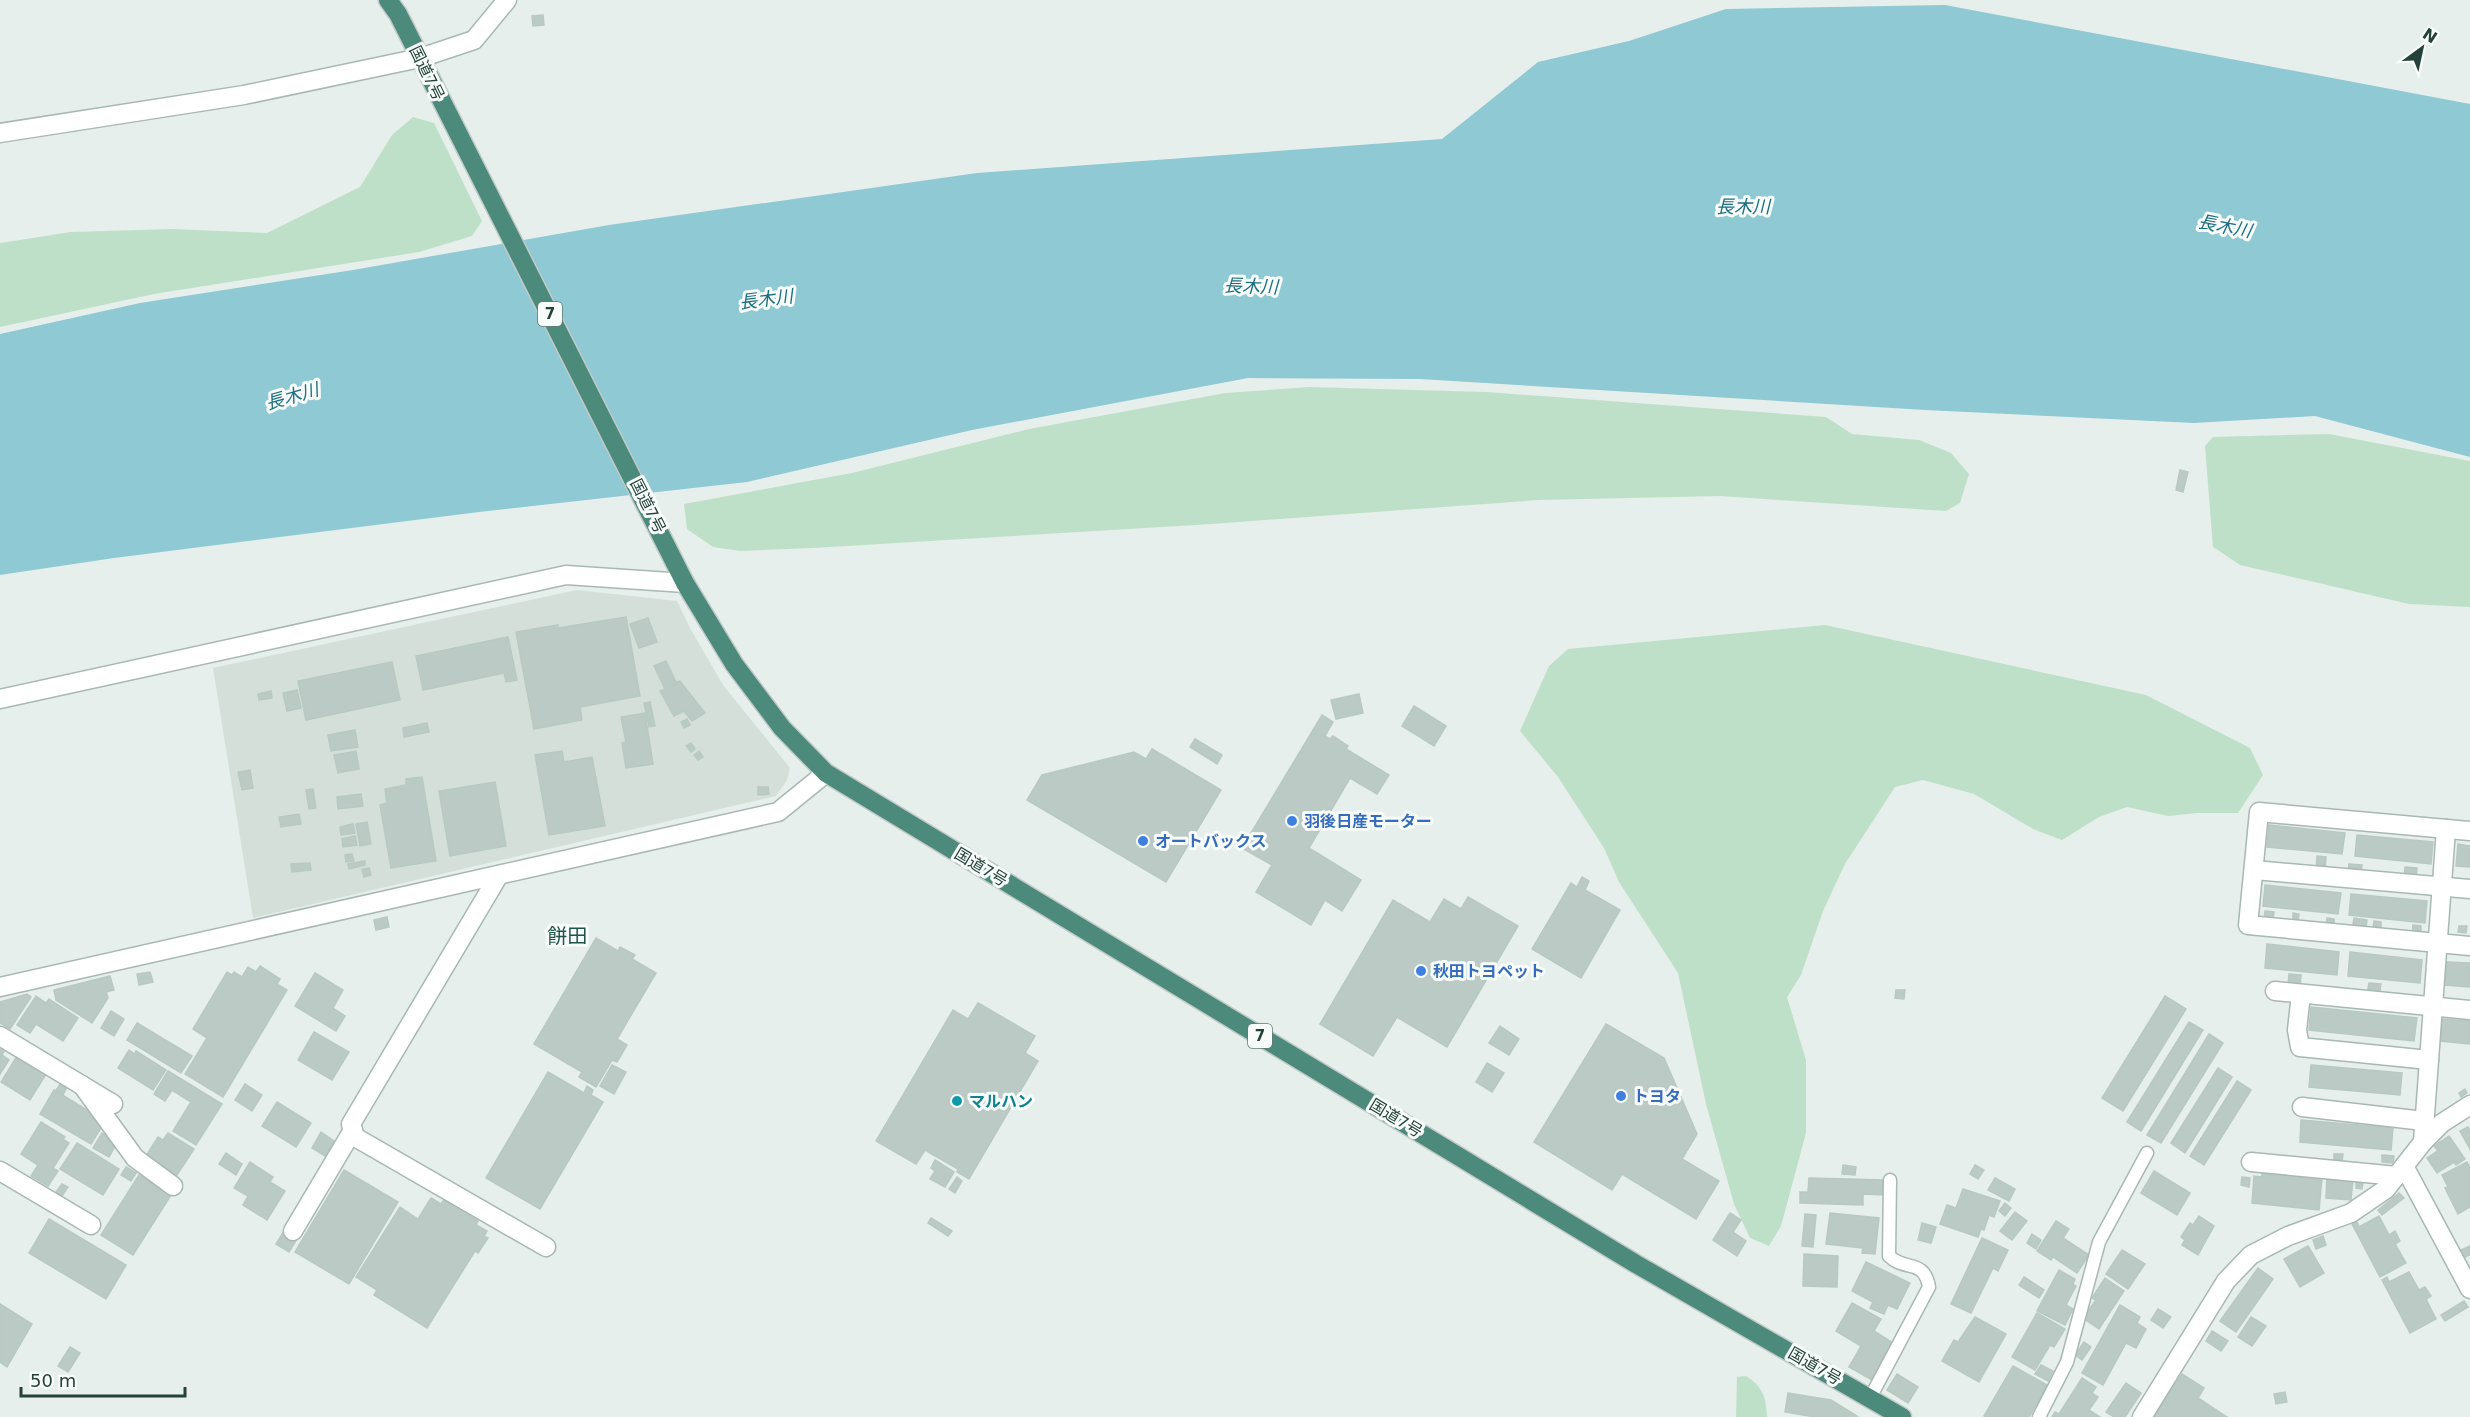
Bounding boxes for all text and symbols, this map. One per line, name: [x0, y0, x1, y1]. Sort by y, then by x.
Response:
north arrow: [2392, 18, 2452, 78]
text: N: [2419, 24, 2441, 47]
street label: 国道7号: [406, 43, 448, 103]
water label: 長木川: [1716, 196, 1772, 217]
water label: 長木川: [2196, 211, 2255, 242]
water label: 長木川: [1224, 275, 1280, 298]
water label: 長木川: [738, 285, 796, 313]
road number: 7: [538, 302, 562, 326]
water label: 長木川: [263, 378, 323, 414]
street label: 国道7号: [626, 476, 670, 536]
place label: 羽後日産モーター: [1304, 812, 1432, 831]
marker: 羽後日産モーター: [1285, 814, 1299, 828]
place label: オートバックス: [1155, 832, 1267, 851]
marker: オートバックス: [1136, 834, 1150, 848]
street label: 国道7号: [951, 844, 1011, 890]
district label: 餅田: [547, 924, 587, 948]
place label: 秋田トヨペット: [1433, 962, 1545, 981]
marker: 秋田トヨペット: [1414, 964, 1428, 978]
road number: 7: [1248, 1024, 1272, 1048]
place label: トヨタ: [1633, 1087, 1681, 1106]
marker: トヨタ: [1614, 1089, 1628, 1103]
place label: マルハン: [969, 1092, 1033, 1111]
marker: マルハン: [950, 1094, 964, 1108]
street label: 国道7号: [1366, 1095, 1426, 1141]
street label: 国道7号: [1785, 1343, 1845, 1389]
scale bar: [21, 1360, 184, 1398]
text: 50 m: [30, 1370, 76, 1391]

